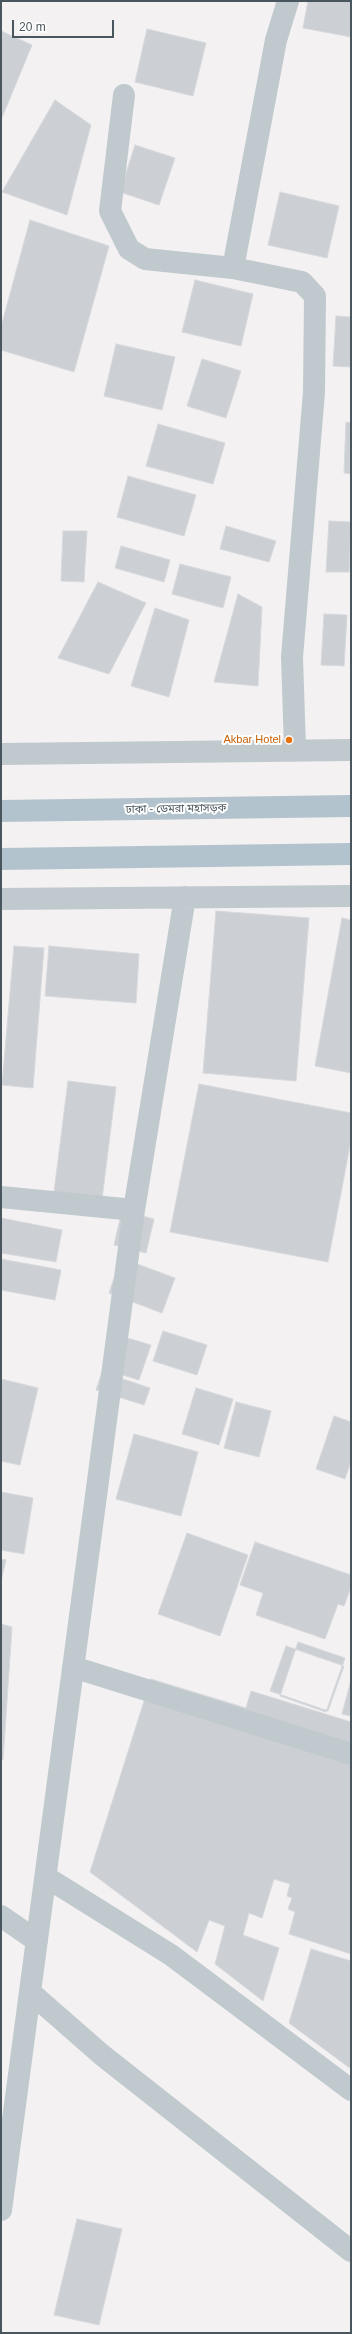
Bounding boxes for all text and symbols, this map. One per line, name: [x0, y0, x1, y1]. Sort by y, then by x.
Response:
scale bar: [14, 12, 116, 38]
text: 20 m: [19, 20, 46, 34]
place label: Akbar Hotel: [224, 733, 281, 747]
marker: Akbar Hotel: [284, 735, 294, 745]
street label: ঢাকা - ডেমরা মহাসড়ক: [126, 802, 226, 816]

